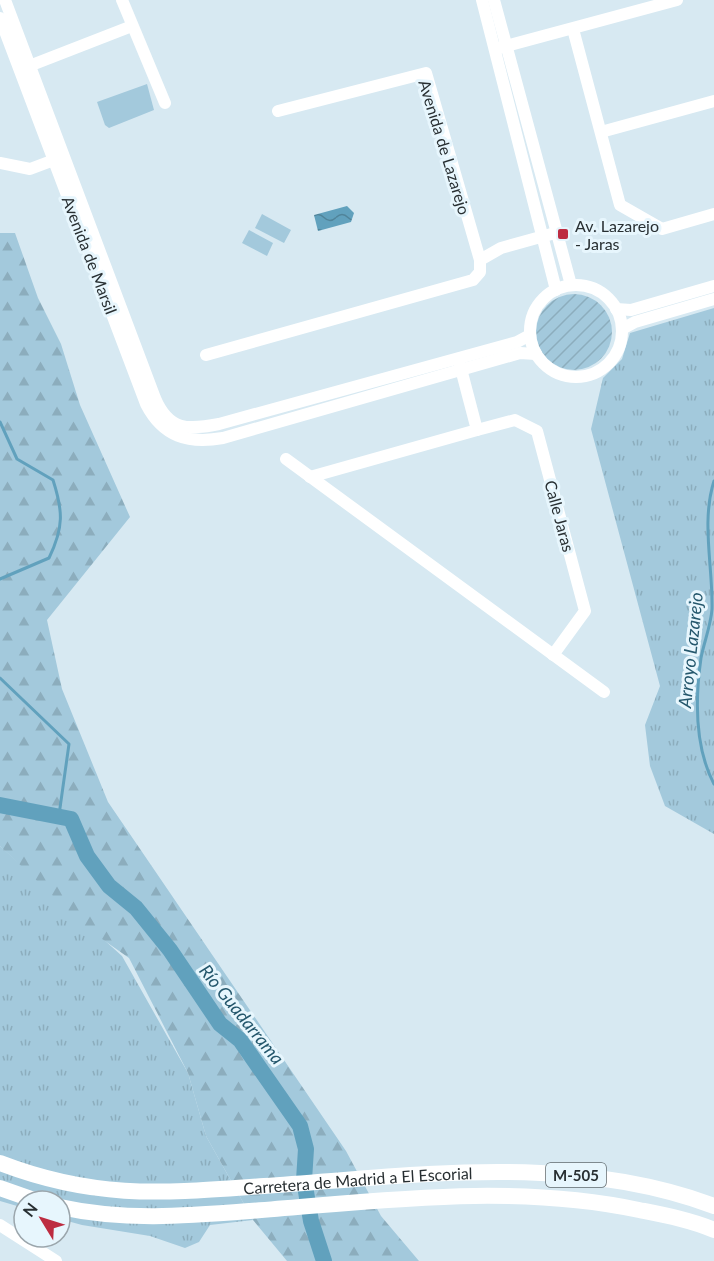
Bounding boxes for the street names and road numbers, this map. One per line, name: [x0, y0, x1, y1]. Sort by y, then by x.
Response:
street label: Avenida de Lazarejo: [415, 77, 475, 217]
street label: Avenida de Marsil: [59, 193, 121, 317]
street label: Calle Jaras: [541, 478, 579, 554]
street label: Carretera de Madrid a El Escorial: [243, 1163, 473, 1197]
road number: M-505: [546, 1163, 606, 1187]

